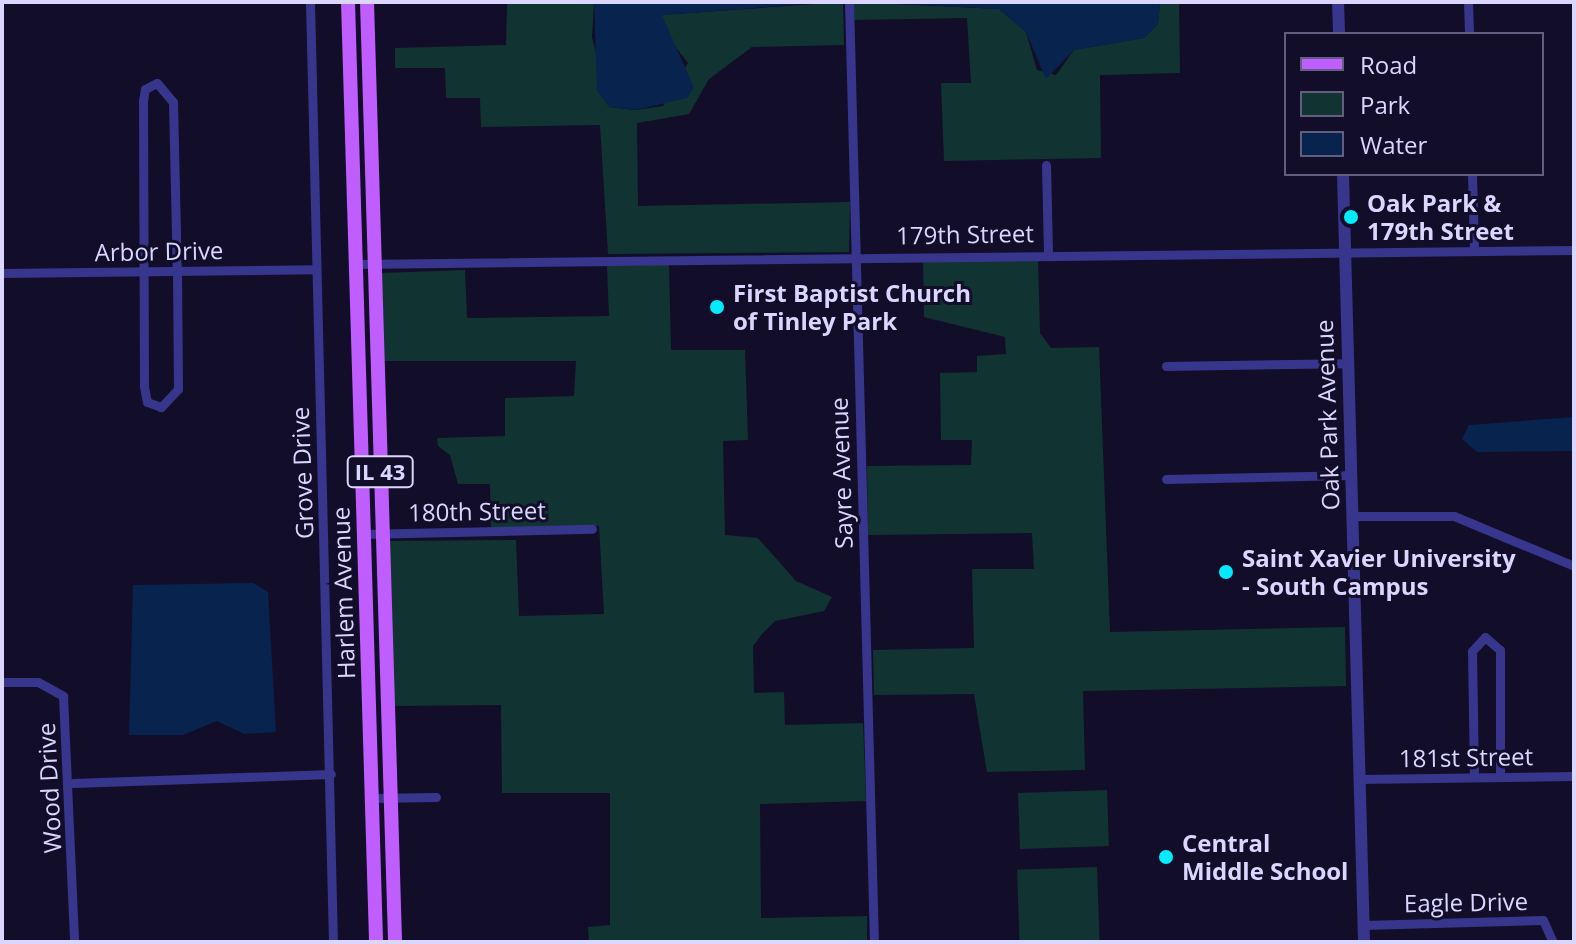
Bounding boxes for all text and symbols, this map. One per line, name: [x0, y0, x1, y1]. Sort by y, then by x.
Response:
legend: [1284, 32, 1544, 176]
text: Road: [1360, 48, 1417, 81]
text: Park: [1360, 88, 1410, 121]
text: Water: [1360, 128, 1427, 161]
place label: Oak Park & 179th Street: [1367, 189, 1514, 245]
marker: Oak Park & 179th Street: [1342, 208, 1360, 226]
street label: 179th Street: [896, 218, 1034, 250]
street label: Arbor Drive: [94, 235, 224, 267]
place label: First Baptist Church of Tinley Park: [733, 279, 971, 335]
marker: First Baptist Church of Tinley Park: [708, 298, 726, 316]
street label: Oak Park Avenue: [1309, 319, 1345, 511]
street label: Sayre Avenue: [824, 397, 858, 549]
street label: Grove Drive: [285, 406, 319, 540]
road number: IL 43: [346, 454, 414, 490]
street label: 180th Street: [408, 495, 546, 527]
street label: Harlem Avenue: [326, 506, 360, 680]
place label: Saint Xavier University - South Campus: [1242, 544, 1516, 600]
marker: Saint Xavier University - South Campus: [1217, 563, 1235, 581]
street label: Wood Drive: [31, 722, 67, 854]
street label: 181st Street: [1399, 741, 1533, 773]
place label: Central Middle School: [1182, 829, 1348, 885]
marker: Central Middle School: [1157, 848, 1175, 866]
street label: Eagle Drive: [1404, 887, 1528, 917]

